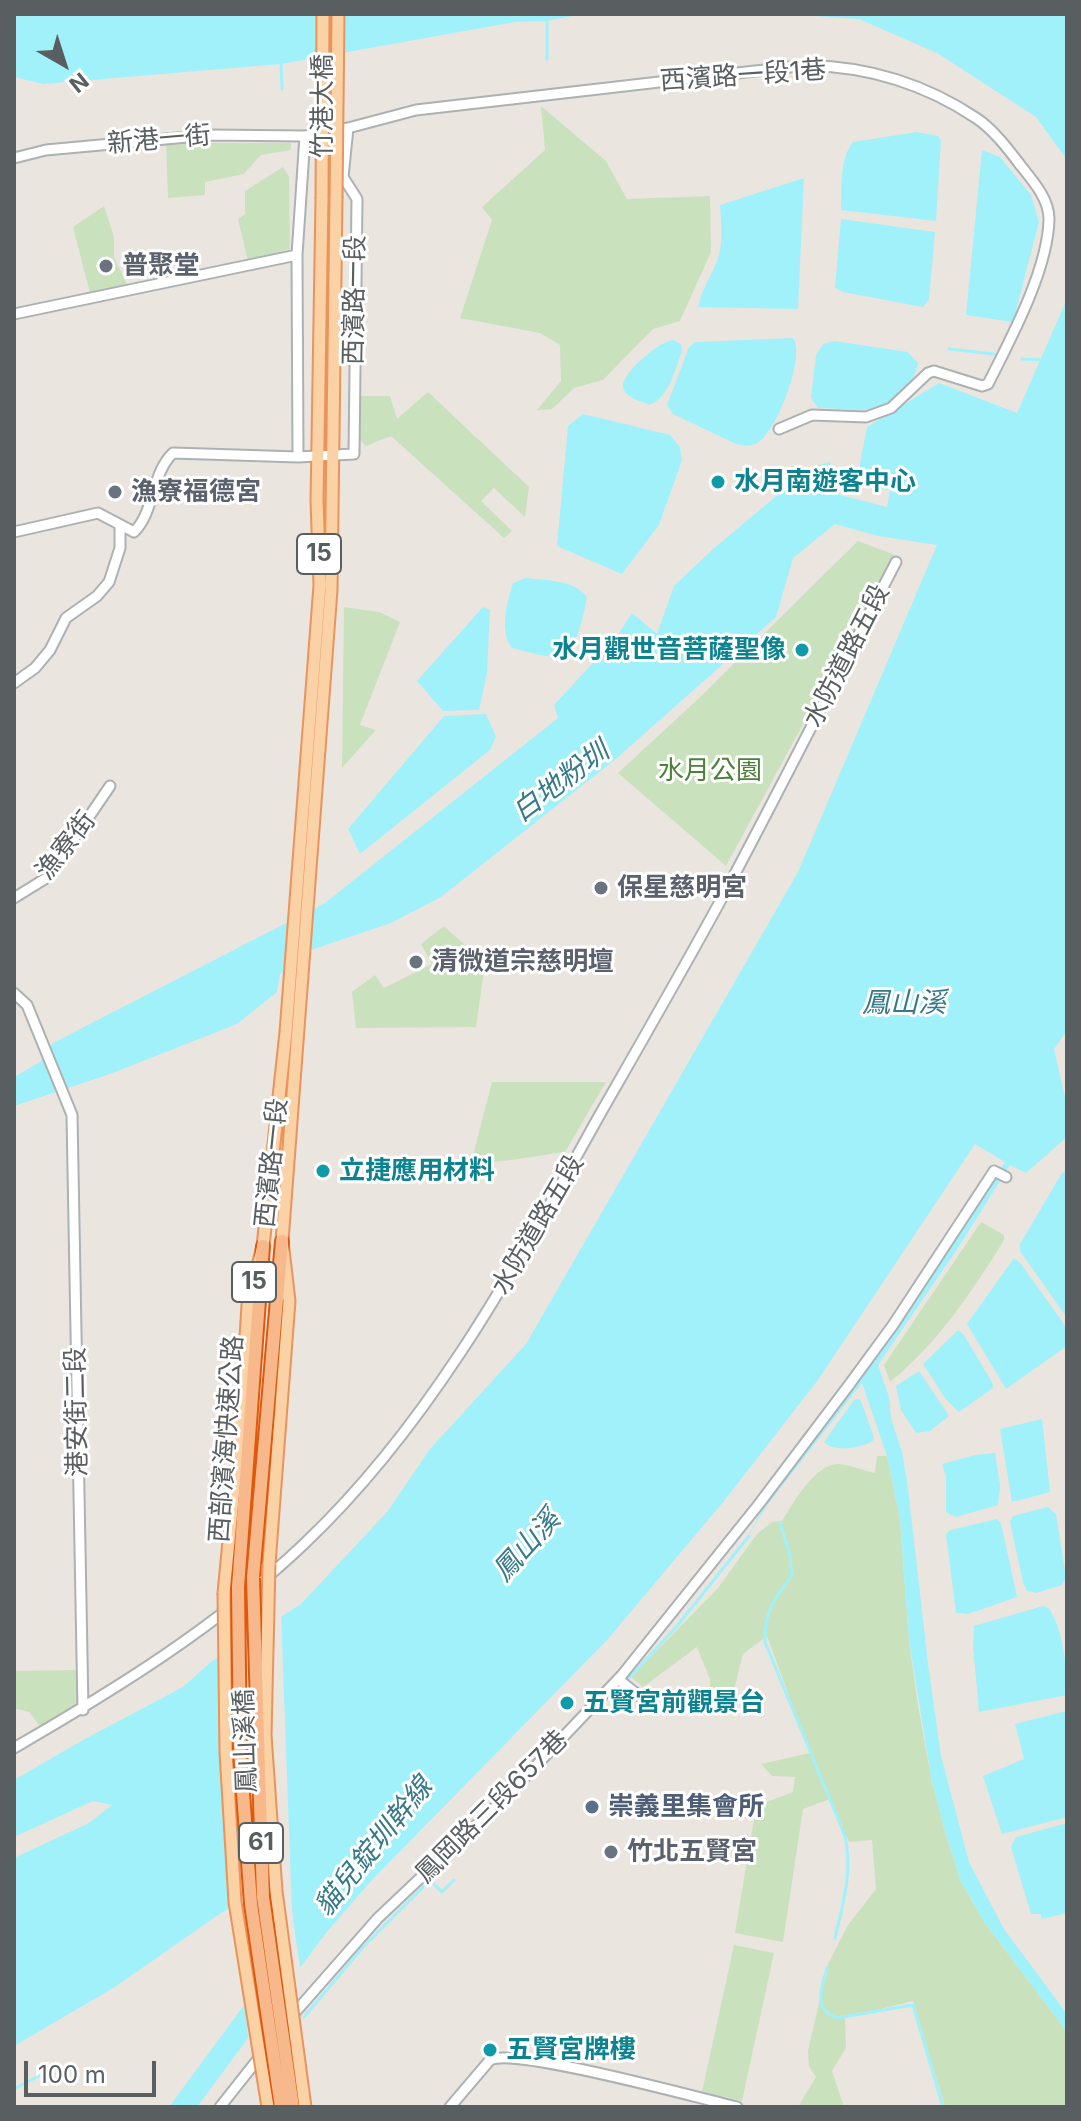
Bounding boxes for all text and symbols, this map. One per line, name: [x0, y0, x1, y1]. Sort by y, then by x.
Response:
north arrow: [24, 24, 104, 104]
street label: 竹港大橋: [307, 54, 339, 158]
street label: 西濱路一段1巷: [659, 55, 827, 97]
text: N: [64, 67, 94, 98]
street label: 新港一街: [106, 120, 212, 160]
street label: 西濱路一段: [338, 235, 372, 365]
place label: 普聚堂: [122, 250, 200, 282]
marker: 普聚堂: [97, 257, 115, 275]
place label: 水月南遊客中心: [734, 466, 916, 498]
marker: 水月南遊客中心: [709, 473, 727, 491]
place label: 漁寮福德宮: [131, 476, 261, 508]
marker: 漁寮福德宮: [106, 483, 124, 501]
road number: 15: [297, 534, 341, 574]
street label: 水防道路五段: [798, 579, 896, 733]
place label: 水月觀世音菩薩聖像: [552, 634, 786, 666]
marker: 水月觀世音菩薩聖像: [793, 641, 811, 659]
water label: 白地粉圳: [506, 735, 616, 829]
park label: 水月公園: [658, 755, 762, 787]
street label: 漁寮街: [30, 806, 102, 886]
place label: 保星慈明宮: [617, 872, 747, 904]
marker: 保星慈明宮: [592, 879, 610, 897]
place label: 清微道宗慈明壇: [432, 946, 614, 978]
marker: 清微道宗慈明壇: [407, 953, 425, 971]
water label: 鳳山溪: [862, 987, 946, 1021]
street label: 西濱路一段: [250, 1097, 294, 1229]
street label: 水防道路五段: [485, 1150, 591, 1300]
place label: 立捷應用材料: [339, 1155, 495, 1187]
marker: 立捷應用材料: [314, 1162, 332, 1180]
road number: 15: [232, 1262, 276, 1302]
street label: 西部濱海快速公路: [204, 1334, 250, 1544]
street label: 港安街二段: [60, 1347, 94, 1477]
water label: 鳳山溪: [486, 1504, 568, 1588]
place label: 五賢宮前觀景台: [583, 1687, 765, 1719]
street label: 鳳山溪橋: [229, 1688, 263, 1794]
marker: 五賢宮前觀景台: [558, 1694, 576, 1712]
street label: 鳳岡路三段657巷: [409, 1724, 575, 1890]
water label: 貓兒錠圳幹線: [308, 1771, 440, 1923]
place label: 崇義里集會所: [608, 1791, 764, 1823]
marker: 崇義里集會所: [583, 1798, 601, 1816]
road number: 61: [239, 1823, 283, 1863]
place label: 竹北五賢宮: [627, 1836, 757, 1868]
marker: 竹北五賢宮: [602, 1843, 620, 1861]
place label: 五賢宮牌樓: [506, 2034, 636, 2066]
marker: 五賢宮牌樓: [481, 2041, 499, 2059]
scale bar: [28, 2045, 160, 2095]
text: 100 m: [38, 2060, 106, 2089]

